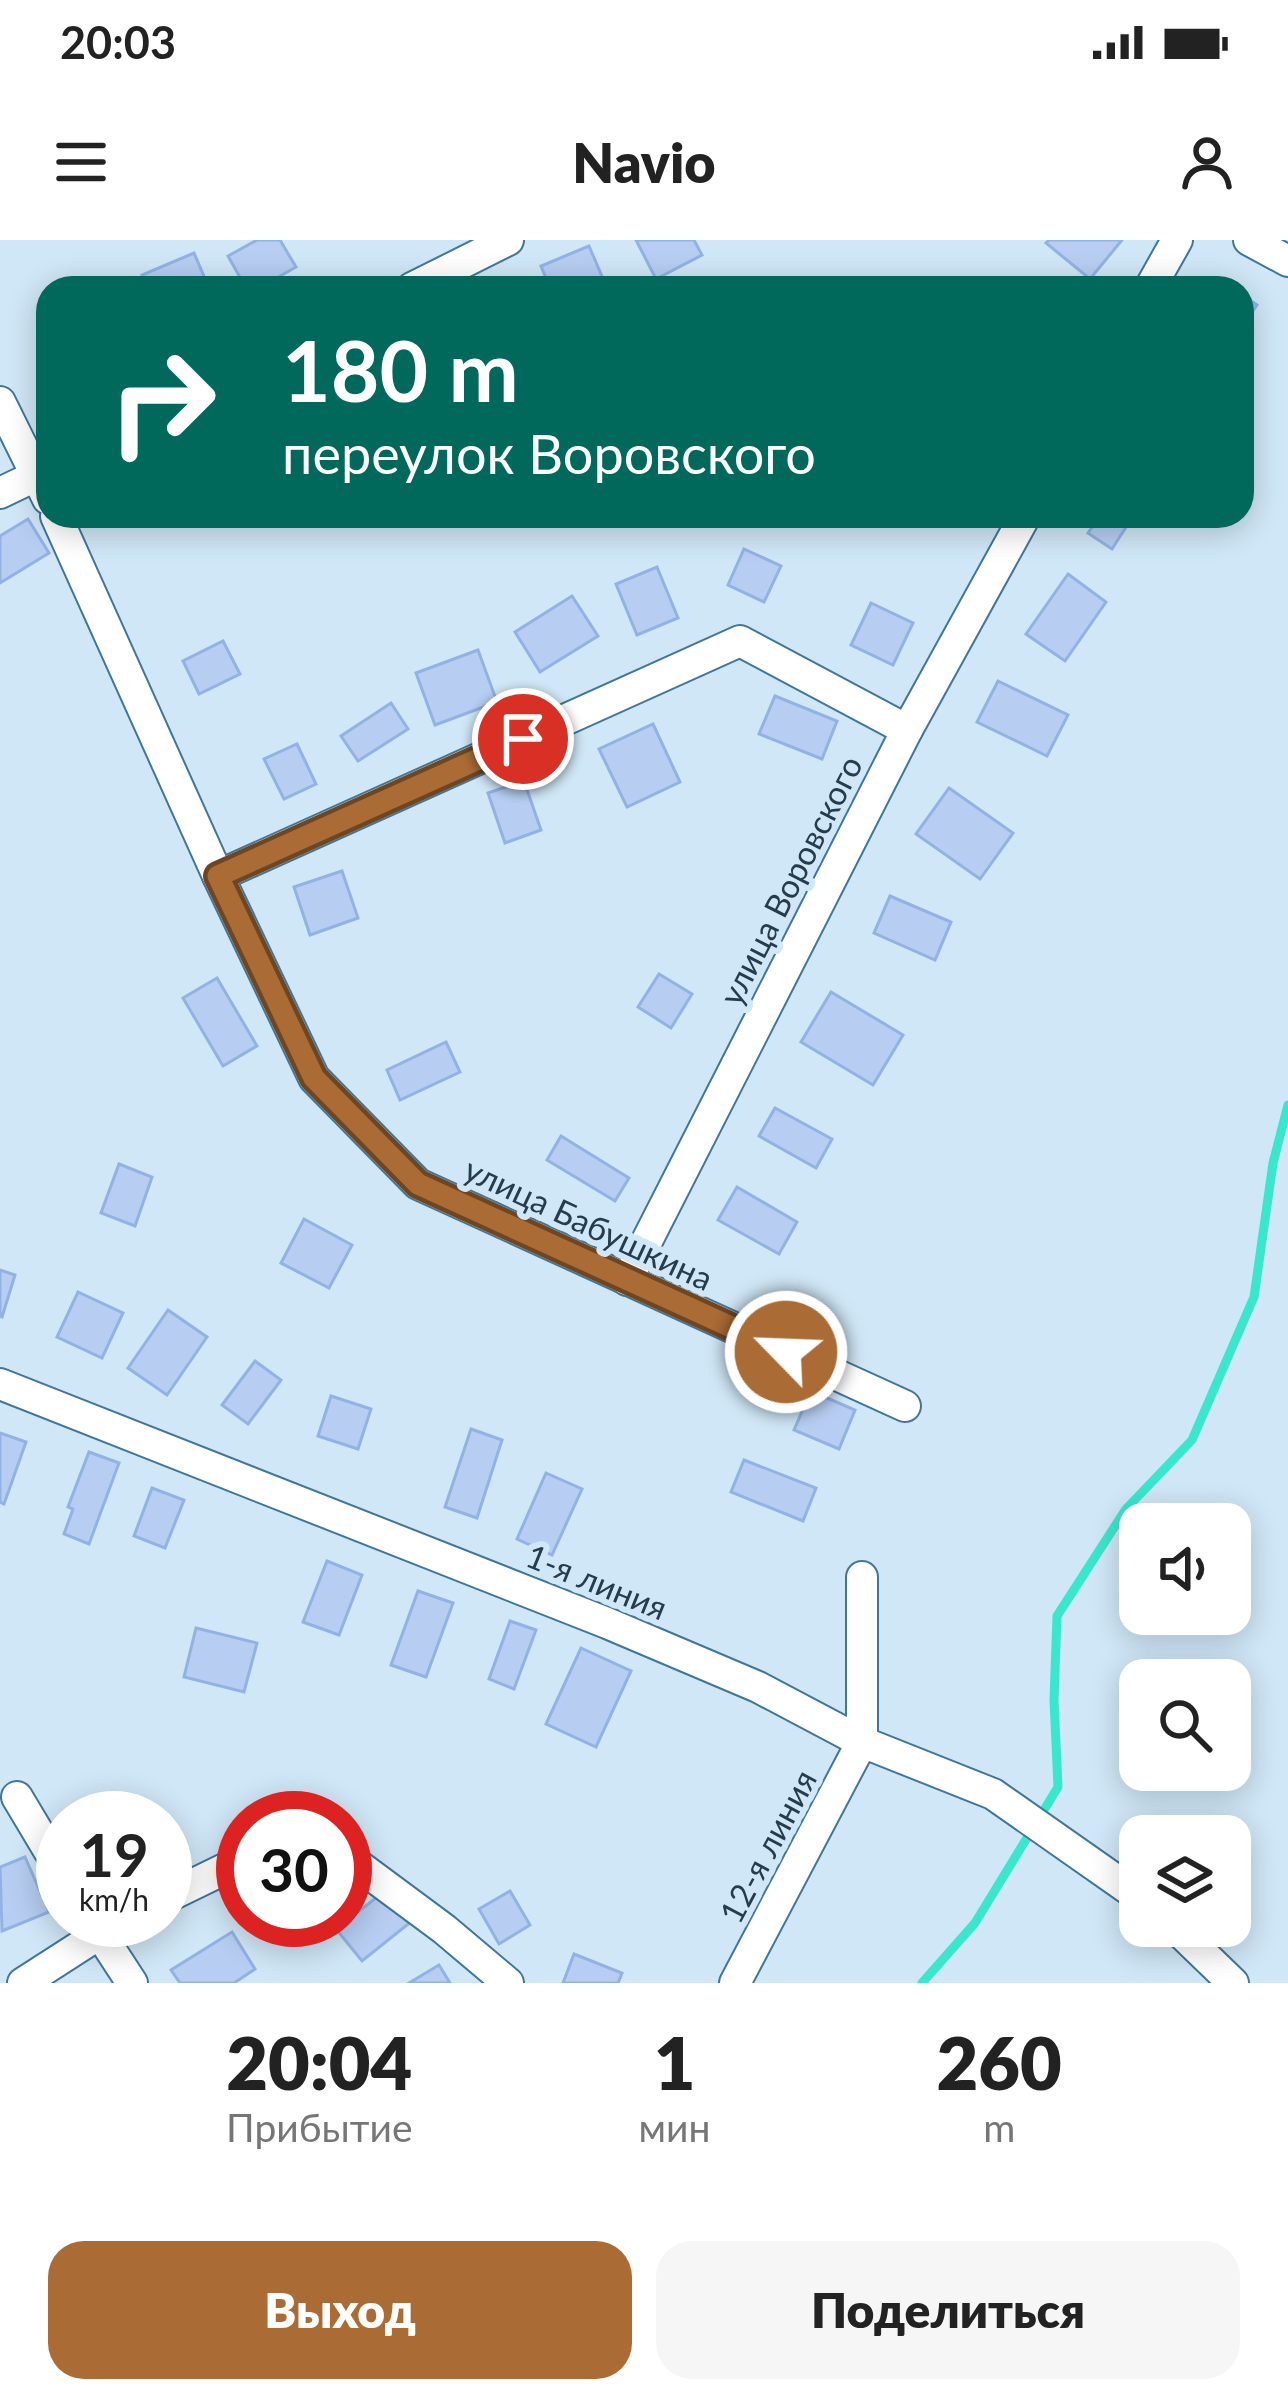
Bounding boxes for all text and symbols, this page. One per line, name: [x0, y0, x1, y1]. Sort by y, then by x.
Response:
text: 20:03: [60, 15, 176, 69]
icon: menu: [48, 129, 114, 195]
icon: person: [1174, 129, 1240, 195]
text: Navio: [572, 130, 716, 195]
text: 180 m: [282, 319, 519, 420]
icon: right: [84, 324, 240, 480]
text: переулок Воровского: [282, 421, 816, 486]
pin: [472, 688, 574, 790]
icon: arrive: [490, 706, 556, 772]
street label: улица Воровского: [710, 749, 870, 1011]
street label: улица Бабушкина: [459, 1148, 719, 1298]
position arrow: [723, 1289, 849, 1415]
map controls: [1119, 1503, 1251, 1947]
button: sound: [1119, 1503, 1251, 1635]
street label: 1-я линия: [521, 1535, 673, 1627]
button: search: [1119, 1659, 1251, 1791]
street label: 12-я линия: [710, 1763, 824, 1929]
speed limit sign: 30: [216, 1791, 372, 1947]
button: layers: [1119, 1815, 1251, 1947]
text: 19: [79, 1818, 149, 1890]
text: km/h: [79, 1881, 149, 1917]
text: 20:04: [226, 2019, 412, 2105]
text: 1: [654, 2019, 695, 2105]
text: 260: [937, 2019, 1062, 2105]
text: Прибытие: [226, 2104, 412, 2150]
text: мин: [639, 2104, 711, 2150]
text: m: [983, 2104, 1015, 2150]
button: Выход: [48, 2241, 632, 2379]
button: Поделиться: [656, 2241, 1240, 2379]

